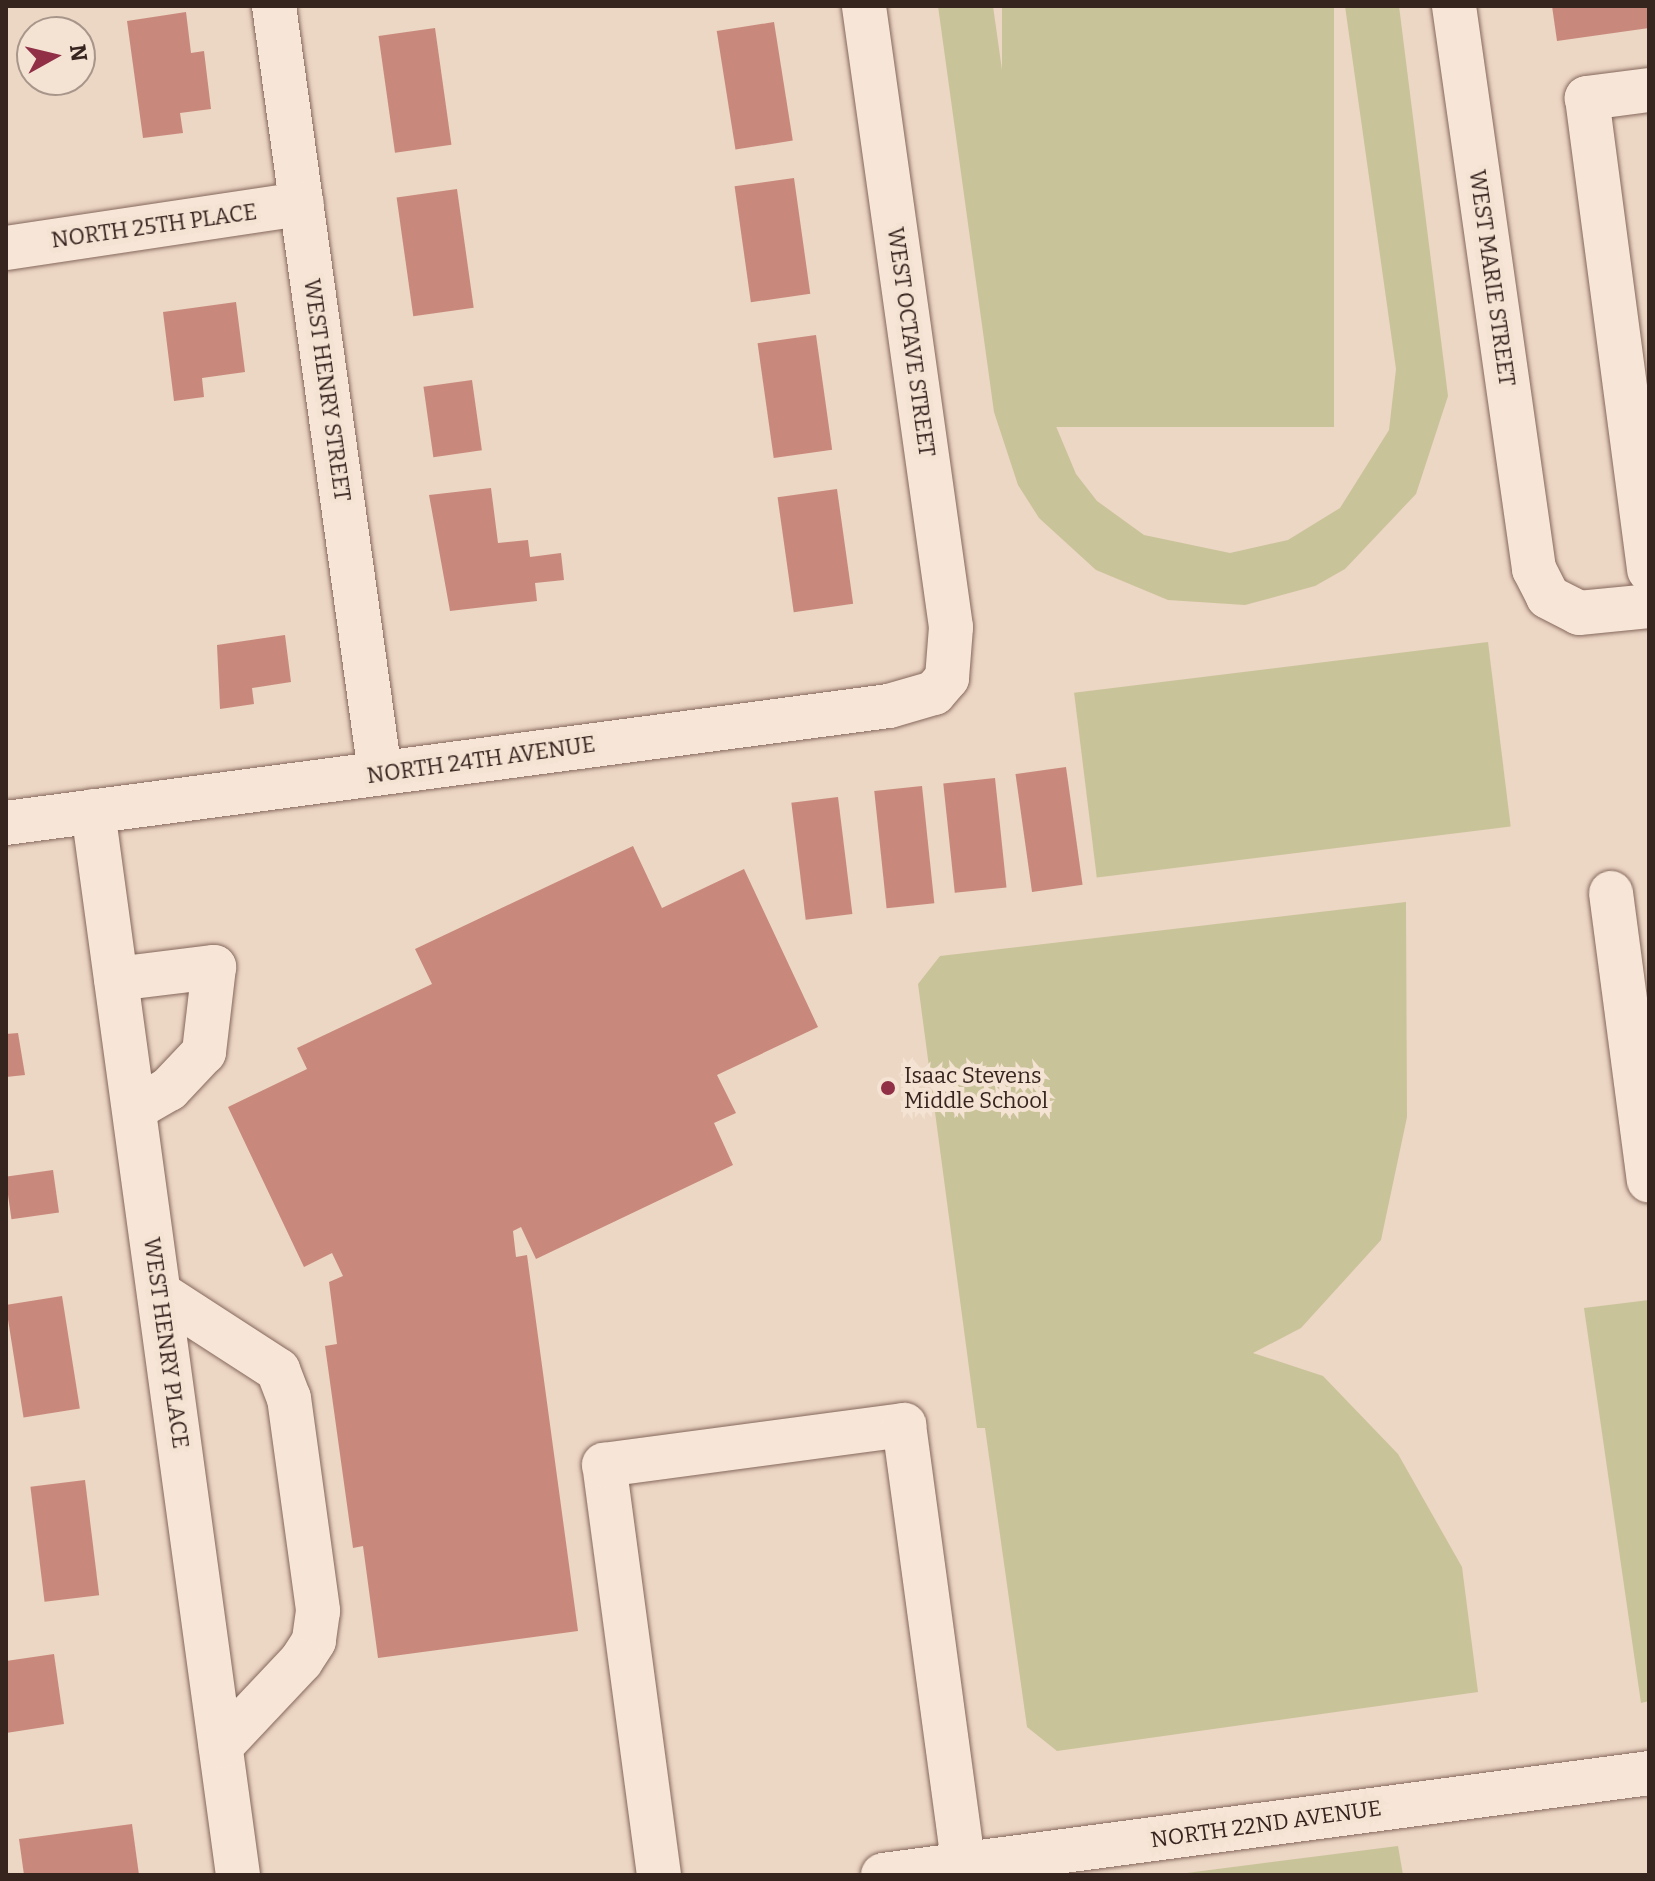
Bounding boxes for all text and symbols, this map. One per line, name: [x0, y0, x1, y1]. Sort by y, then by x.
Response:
north arrow: [16, 16, 96, 96]
text: N: [64, 43, 93, 63]
street label: WEST MARIE STREET: [1464, 168, 1520, 388]
street label: NORTH 25TH PLACE: [50, 199, 258, 253]
street label: WEST OCTAVE STREET: [882, 226, 940, 458]
street label: WEST HENRY STREET: [298, 277, 356, 503]
street label: NORTH 24TH AVENUE: [365, 731, 597, 789]
place label: Isaac Stevens Middle School: [904, 1062, 1048, 1114]
marker: Isaac Stevens Middle School: [879, 1079, 897, 1097]
street label: WEST HENRY PLACE: [138, 1236, 194, 1450]
street label: NORTH 22ND AVENUE: [1149, 1795, 1383, 1853]

